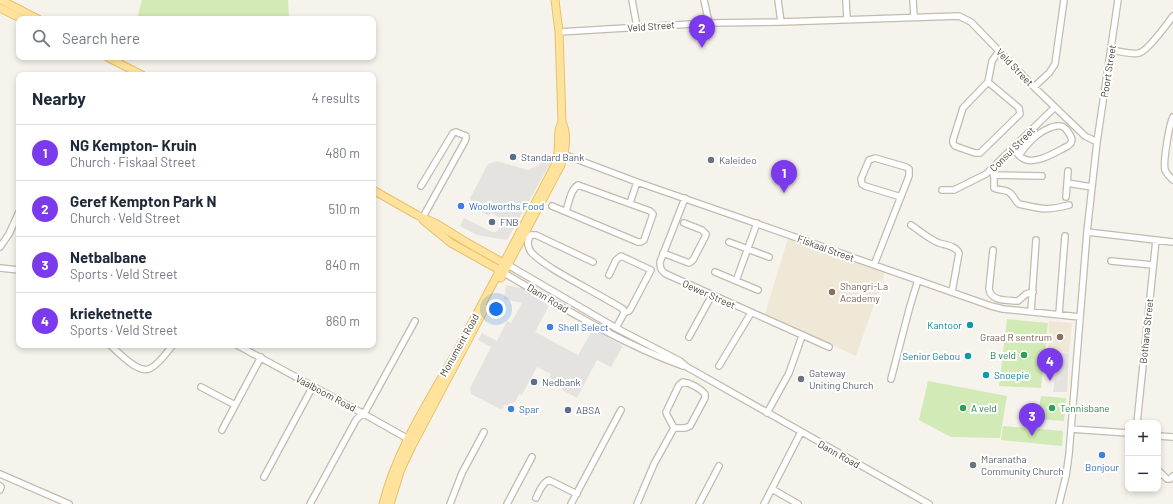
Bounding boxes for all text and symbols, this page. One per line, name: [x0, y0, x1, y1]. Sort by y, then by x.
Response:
pin: 2: [689, 15, 715, 48]
search box: [16, 16, 376, 60]
street label: Veld Street: [627, 18, 676, 34]
icon: search: [30, 27, 52, 49]
text: Search here: [62, 29, 140, 47]
street label: Poort Street: [1098, 43, 1118, 98]
street label: Veld Street: [994, 46, 1036, 89]
text: Nearby: [32, 88, 86, 108]
text: 4 results: [312, 90, 360, 106]
street label: Consul Street: [987, 124, 1037, 174]
text: NG Kempton- Kruin: [70, 136, 197, 154]
text: 1: [43, 145, 47, 161]
text: 480 m: [325, 145, 360, 161]
place label: Standard Bank: [521, 151, 584, 163]
marker: Standard Bank: [508, 152, 518, 162]
text: Church · Fiskaal Street: [70, 154, 196, 170]
place label: Kaleideo: [719, 154, 757, 166]
marker: Kaleideo: [706, 155, 716, 165]
pin: 1: [771, 160, 797, 193]
text: Geref Kempton Park N: [70, 192, 216, 210]
place label: Woolworths Food: [469, 200, 544, 212]
text: 2: [41, 201, 49, 217]
text: 510 m: [328, 201, 360, 217]
marker: Woolworths Food: [456, 201, 466, 211]
text: Church · Veld Street: [70, 210, 180, 226]
place label: FNB: [500, 216, 519, 228]
marker: FNB: [487, 217, 497, 227]
street label: Fiskaal Street: [796, 232, 856, 264]
text: Netbalbane: [70, 248, 147, 266]
text: 3: [41, 257, 49, 273]
text: 840 m: [325, 257, 360, 273]
text: Sports · Veld Street: [70, 266, 178, 282]
street label: Oewer Street: [681, 277, 738, 311]
place label: Shangri-La Academy: [840, 280, 888, 304]
street label: Dann Road: [525, 281, 571, 315]
marker: Shangri-La Academy: [827, 287, 837, 297]
street label: Bothana Street: [1137, 297, 1155, 364]
your location: [486, 299, 506, 319]
text: krieketnette: [70, 304, 152, 322]
street label: Monument Road: [437, 311, 481, 379]
text: 4: [41, 313, 49, 329]
text: 860 m: [326, 313, 360, 329]
place label: Kantoor: [927, 319, 962, 331]
marker: Kantoor: [965, 320, 975, 330]
place label: Shell Select: [558, 321, 609, 333]
text: Sports · Veld Street: [70, 322, 178, 338]
marker: Shell Select: [545, 322, 555, 332]
place label: Graad R sentrum: [980, 331, 1052, 343]
marker: Graad R sentrum: [1055, 332, 1065, 342]
pin: 4: [1037, 348, 1063, 381]
place label: B veld: [990, 349, 1016, 361]
place label: Senior Gebou: [902, 350, 960, 362]
marker: B veld: [1019, 350, 1029, 360]
marker: Senior Gebou: [963, 351, 973, 361]
place label: Gateway Uniting Church: [809, 367, 873, 391]
place label: Snoepie: [994, 369, 1029, 381]
marker: Snoepie: [981, 370, 991, 380]
street label: Vaalboom Road: [294, 372, 358, 414]
marker: Gateway Uniting Church: [796, 374, 806, 384]
place label: Nedbank: [542, 376, 581, 388]
marker: Nedbank: [529, 377, 539, 387]
place label: A veld: [971, 402, 997, 414]
place label: Tennisbane: [1060, 402, 1110, 414]
place label: Spar: [519, 403, 539, 415]
marker: A veld: [958, 403, 968, 413]
pin: 3: [1019, 403, 1045, 436]
marker: Tennisbane: [1047, 403, 1057, 413]
marker: Spar: [506, 404, 516, 414]
place label: ABSA: [576, 404, 600, 416]
marker: ABSA: [563, 405, 573, 415]
map controls: [1125, 420, 1161, 492]
button: +: [1125, 420, 1161, 456]
street label: Dann Road: [816, 438, 862, 470]
marker: Bonjour: [1097, 450, 1107, 460]
place label: Maranatha Community Church: [981, 453, 1064, 477]
button: −: [1125, 456, 1161, 492]
marker: Maranatha Community Church: [968, 460, 978, 470]
place label: Bonjour: [1085, 461, 1119, 473]

